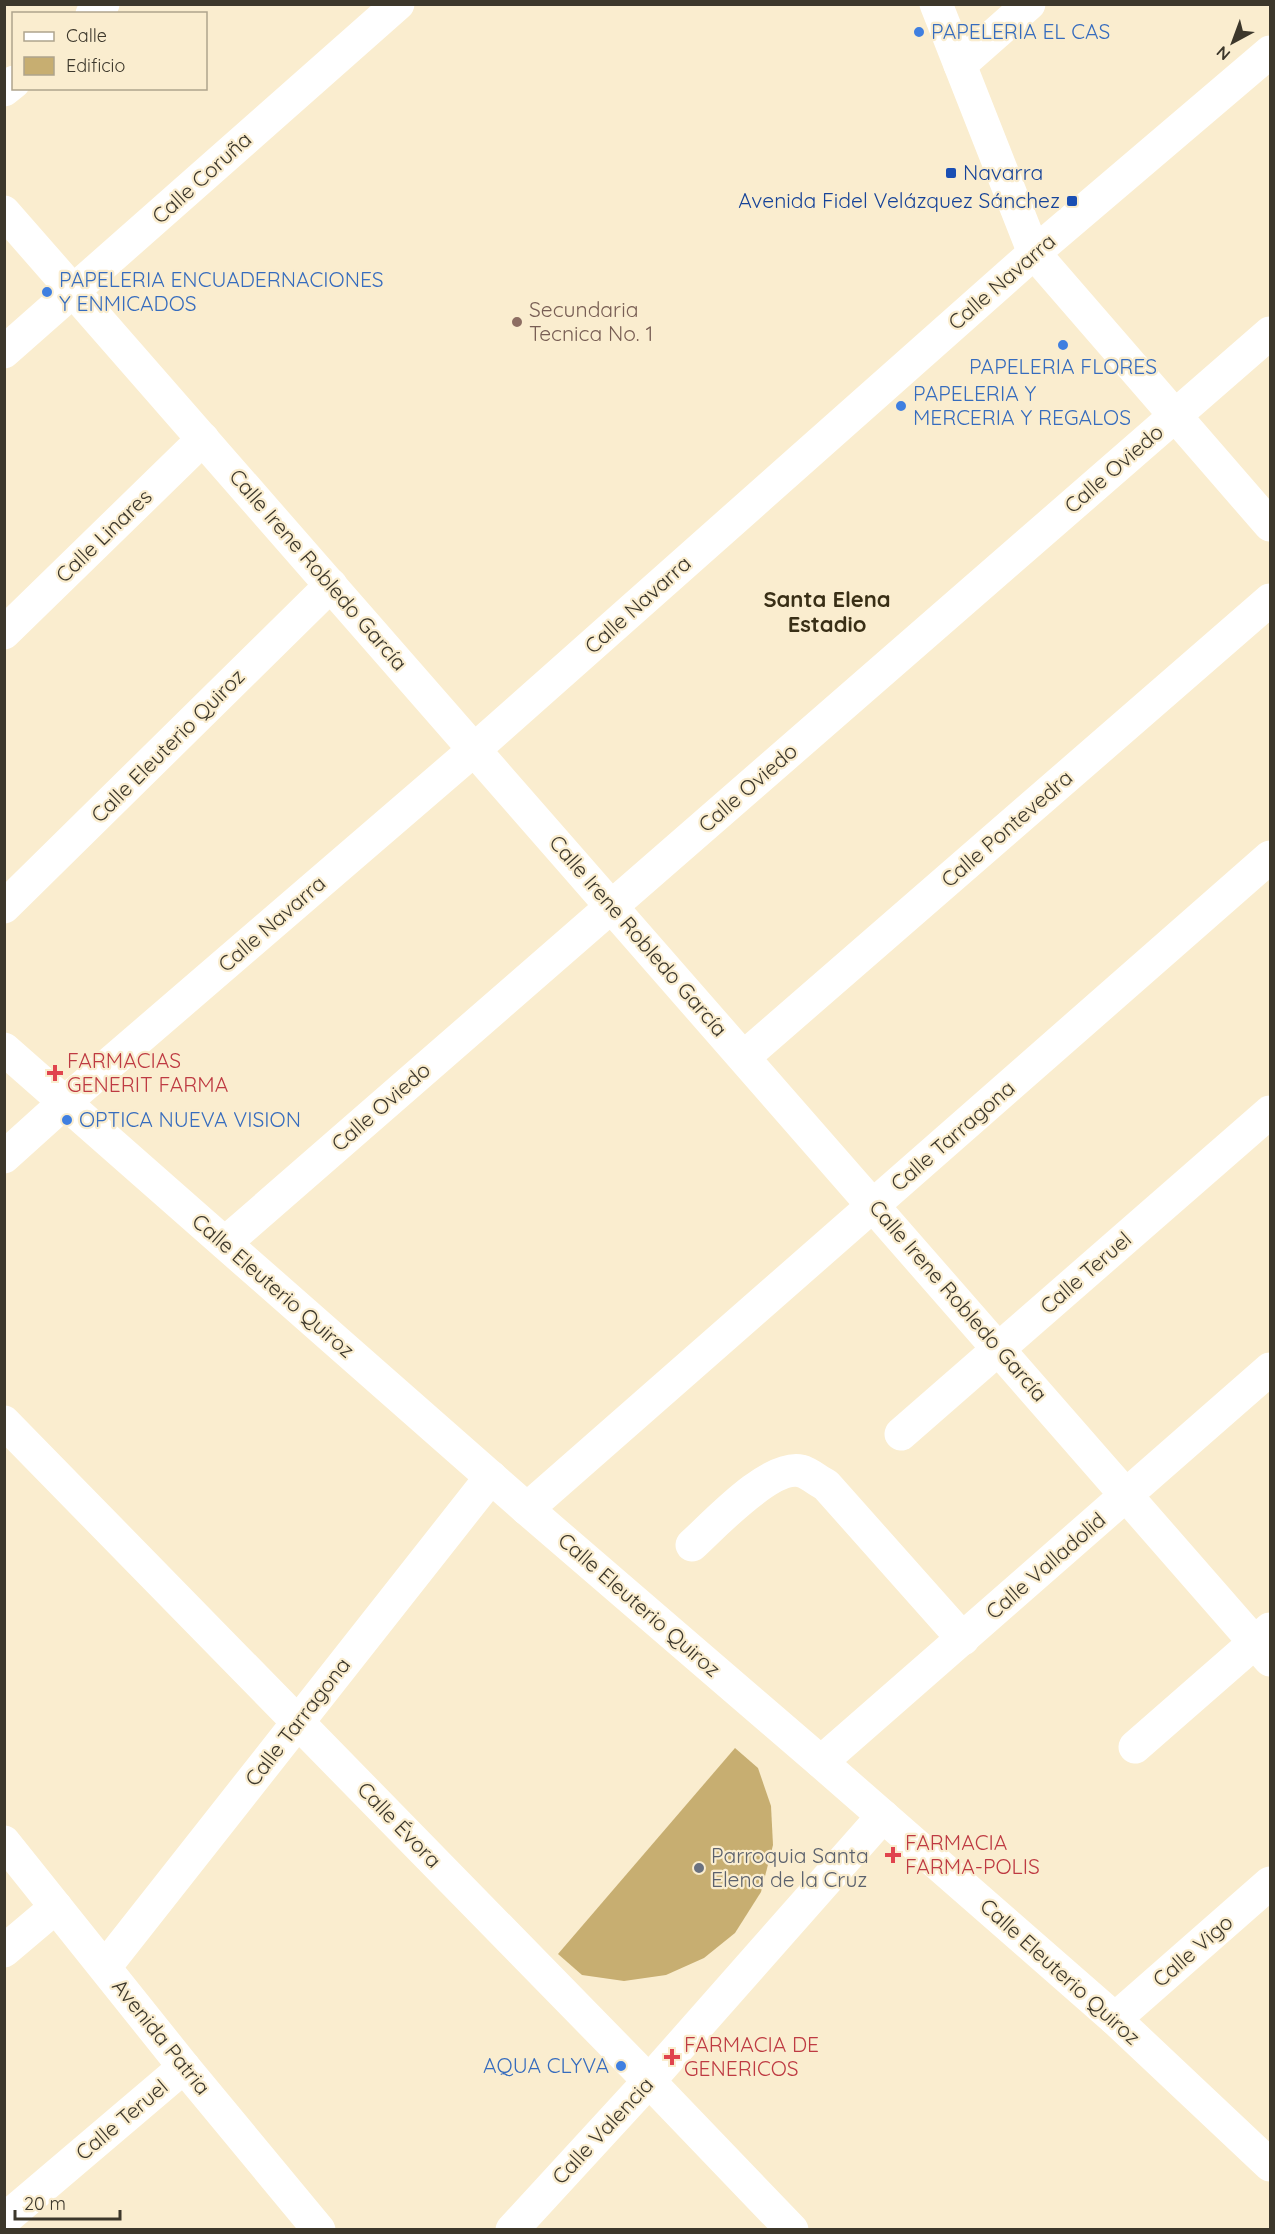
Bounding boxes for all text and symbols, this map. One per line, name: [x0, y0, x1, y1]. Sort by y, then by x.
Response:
legend: [12, 12, 207, 90]
north arrow: [1203, 12, 1263, 72]
place label: PAPELERIA EL CAS: [931, 18, 1110, 44]
text: Calle: [66, 24, 107, 47]
marker: PAPELERIA EL CAS: [912, 25, 926, 39]
text: N: [1212, 42, 1234, 65]
text: Edificio: [66, 54, 125, 77]
street label: Calle Coruña: [146, 126, 256, 229]
place label: Navarra: [963, 159, 1043, 185]
marker: Navarra: [944, 166, 958, 180]
place label: Avenida Fidel Velázquez Sánchez: [738, 187, 1060, 213]
marker: Avenida Fidel Velázquez Sánchez: [1065, 194, 1079, 208]
street label: Calle Navarra: [942, 228, 1060, 335]
place label: PAPELERIA ENCUADERNACIONES Y ENMICADOS: [59, 266, 384, 316]
marker: PAPELERIA ENCUADERNACIONES Y ENMICADOS: [40, 285, 54, 299]
place label: Secundaria Tecnica No. 1: [529, 296, 653, 346]
marker: Secundaria Tecnica No. 1: [510, 315, 524, 329]
marker: PAPELERIA FLORES: [1056, 338, 1070, 352]
place label: PAPELERIA FLORES: [969, 353, 1157, 379]
place label: PAPELERIA Y MERCERIA Y REGALOS: [913, 380, 1131, 430]
marker: PAPELERIA Y MERCERIA Y REGALOS: [894, 399, 908, 413]
street label: Calle Oviedo: [1059, 418, 1168, 518]
street label: Calle Irene Robledo García: [224, 463, 413, 675]
street label: Calle Linares: [50, 483, 157, 587]
street label: Calle Navarra: [579, 550, 696, 659]
district label: Santa Elena Estadio: [763, 585, 891, 638]
street label: Calle Eleuterio Quiroz: [85, 663, 250, 828]
street label: Calle Oviedo: [693, 737, 802, 837]
street label: Calle Pontevedra: [935, 764, 1077, 892]
street label: Calle Irene Robledo García: [544, 829, 733, 1041]
street label: Calle Navarra: [212, 870, 330, 977]
place label: FARMACIAS GENERIT FARMA: [67, 1047, 228, 1097]
street label: Calle Oviedo: [326, 1056, 435, 1156]
marker: FARMACIAS GENERIT FARMA: [48, 1066, 62, 1080]
street label: Calle Tarragona: [885, 1074, 1020, 1196]
place label: OPTICA NUEVA VISION: [79, 1106, 301, 1132]
marker: OPTICA NUEVA VISION: [60, 1113, 74, 1127]
street label: Calle Irene Robledo García: [864, 1194, 1053, 1406]
street label: Calle Eleuterio Quiroz: [187, 1208, 360, 1363]
street label: Calle Teruel: [1034, 1226, 1136, 1319]
street label: Calle Valladolid: [980, 1506, 1110, 1624]
street label: Calle Eleuterio Quiroz: [553, 1527, 726, 1682]
street label: Calle Tarragona: [239, 1652, 355, 1791]
street label: Calle Évora: [352, 1776, 447, 1873]
place label: FARMACIA FARMA-POLIS: [905, 1829, 1040, 1879]
place label: Parroquia Santa Elena de la Cruz: [711, 1842, 869, 1892]
marker: FARMACIA FARMA-POLIS: [886, 1848, 900, 1862]
marker: Parroquia Santa Elena de la Cruz: [692, 1861, 706, 1875]
street label: Calle Eleuterio Quiroz: [975, 1892, 1146, 2050]
street label: Calle Vigo: [1147, 1909, 1238, 1992]
street label: Avenida Patria: [107, 1973, 216, 2099]
place label: FARMACIA DE GENERICOS: [684, 2031, 819, 2081]
marker: FARMACIA DE GENERICOS: [665, 2050, 679, 2064]
place label: AQUA CLYVA: [483, 2052, 609, 2078]
marker: AQUA CLYVA: [614, 2059, 628, 2073]
street label: Calle Valencia: [546, 2071, 658, 2189]
street label: Calle Teruel: [70, 2073, 173, 2165]
scale bar: [15, 2183, 120, 2221]
text: 20 m: [24, 2192, 66, 2215]

